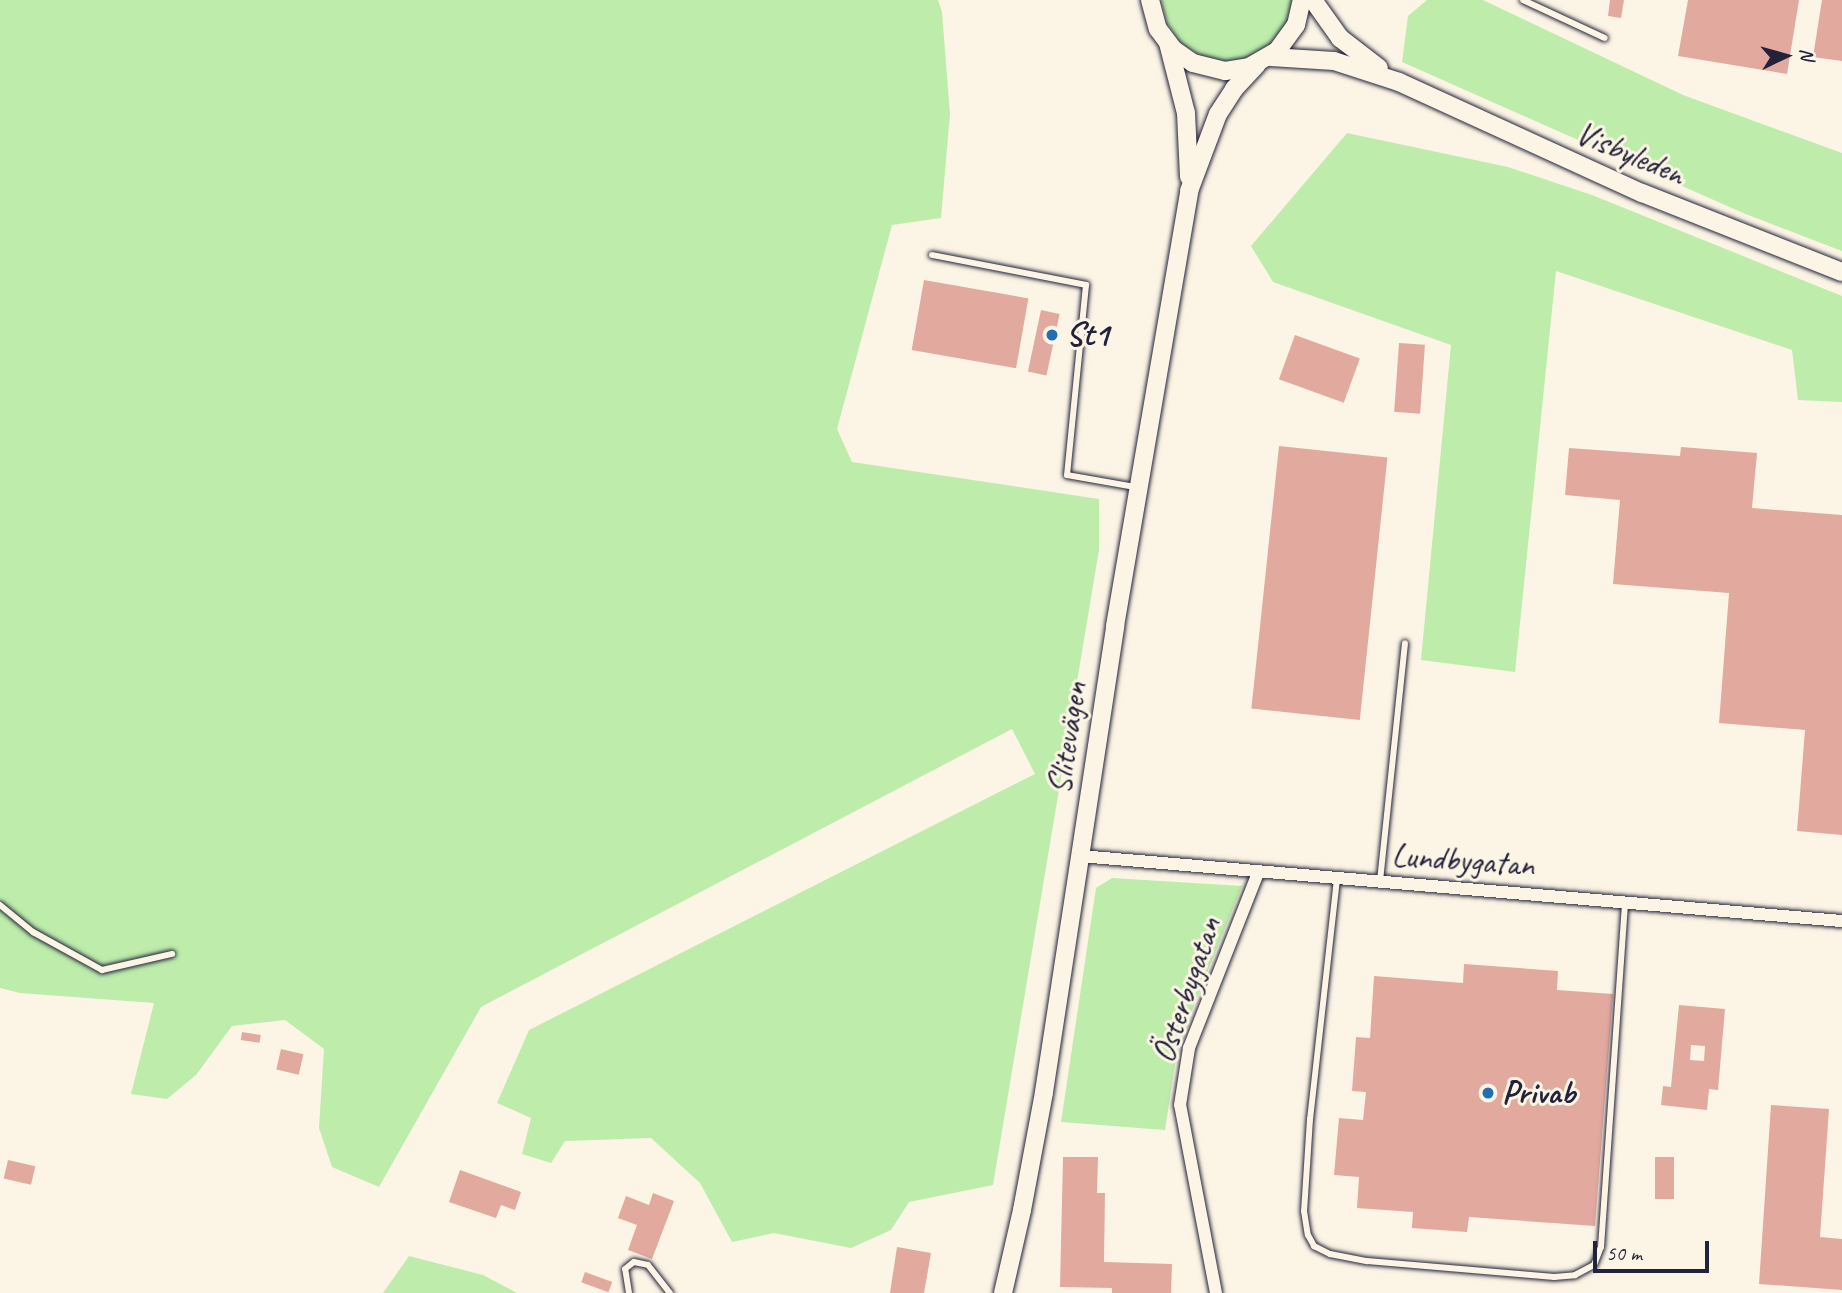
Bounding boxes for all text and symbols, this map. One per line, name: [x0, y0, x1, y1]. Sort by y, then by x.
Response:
north arrow: [1751, 21, 1821, 91]
text: N: [1794, 47, 1819, 61]
street label: Visbyleden: [1570, 113, 1690, 195]
place label: St1: [1066, 315, 1109, 355]
marker: St1: [1044, 327, 1060, 343]
street label: Slitevägen: [1040, 679, 1096, 797]
street label: Lundbygatan: [1390, 836, 1536, 886]
street label: Österbygatan: [1144, 912, 1230, 1068]
place label: Privab: [1502, 1073, 1575, 1113]
marker: Privab: [1480, 1085, 1496, 1101]
scale bar: [1597, 1226, 1713, 1270]
text: 50 m: [1606, 1240, 1642, 1266]

